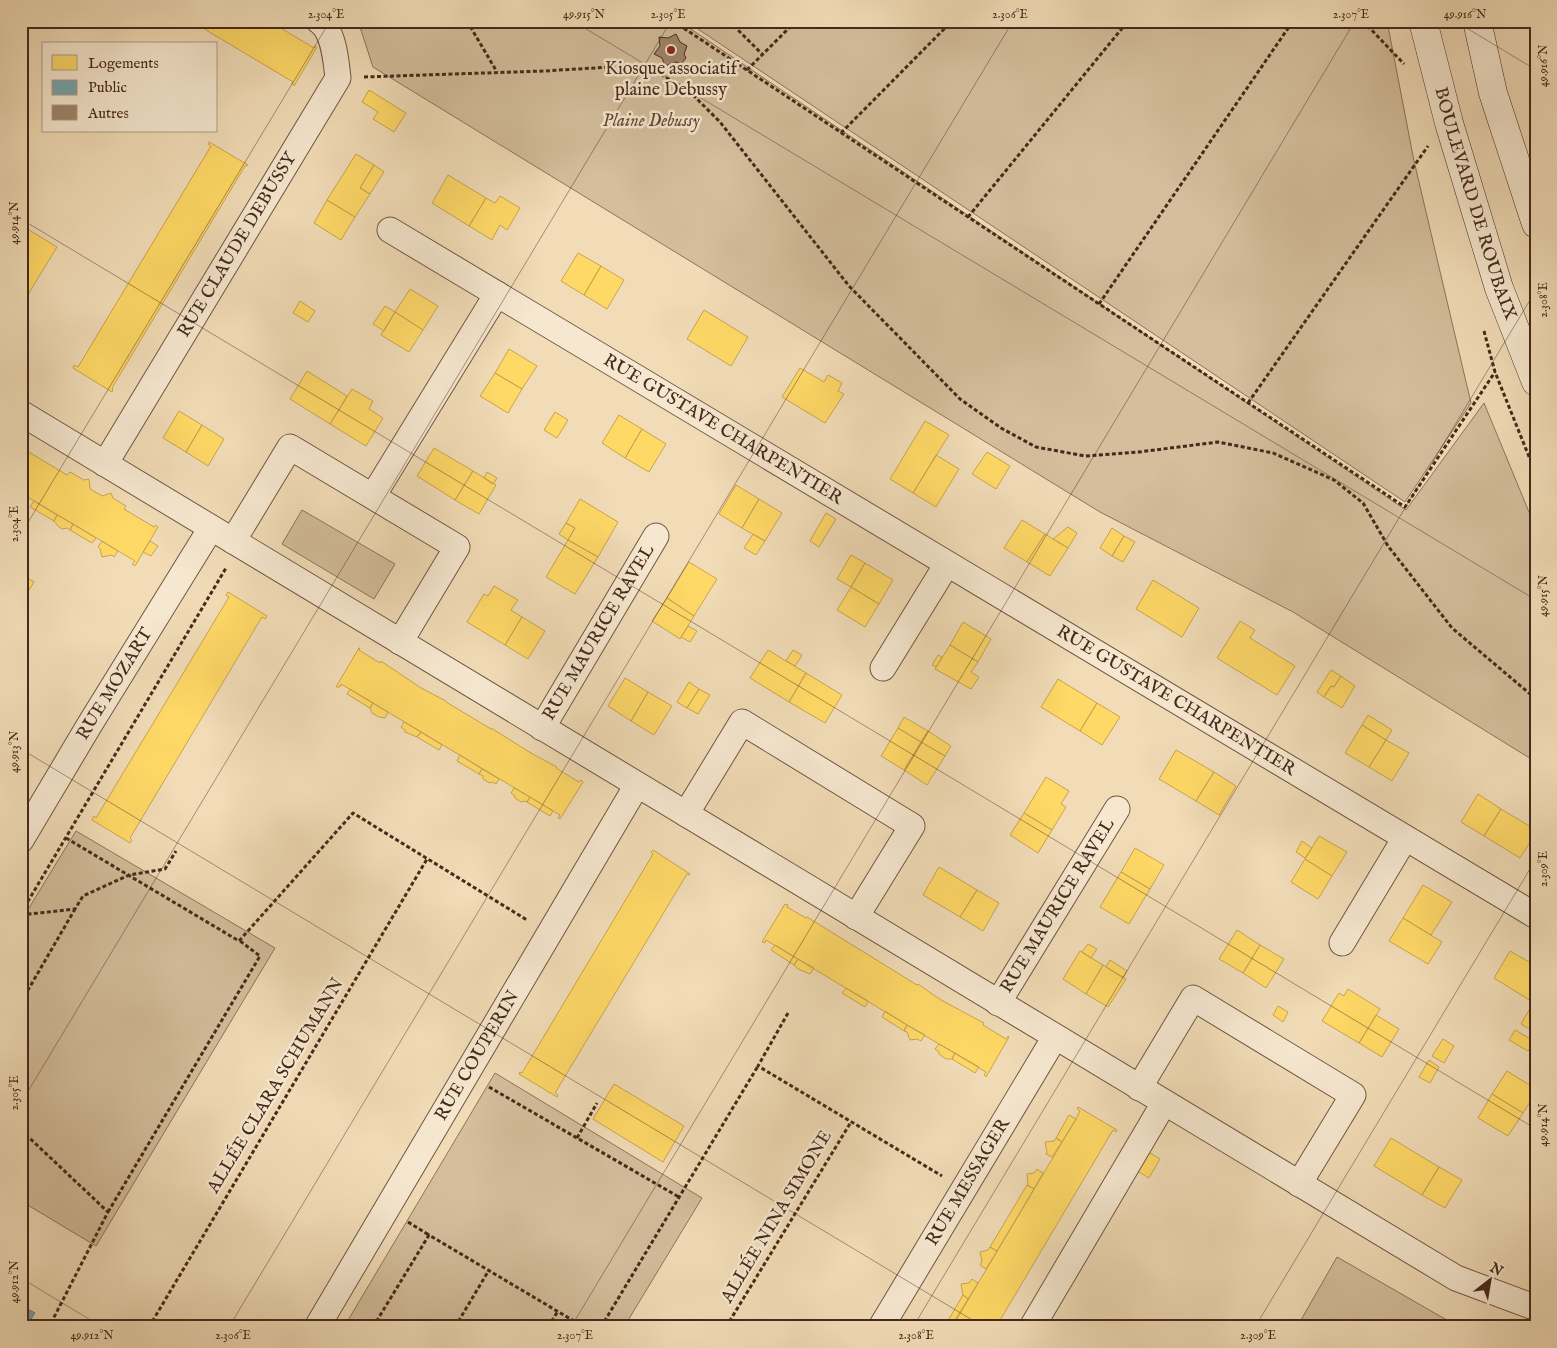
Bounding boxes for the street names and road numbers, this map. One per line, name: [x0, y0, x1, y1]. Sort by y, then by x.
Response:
street label: BOULEVARD DE ROUBAIX: [1429, 85, 1522, 324]
street label: RUE CLAUDE DEBUSSY: [173, 148, 302, 341]
street label: RUE GUSTAVE CHARPENTIER: [599, 349, 848, 510]
street label: RUE MAURICE RAVEL: [538, 540, 660, 725]
street label: RUE GUSTAVE CHARPENTIER: [1052, 620, 1301, 782]
street label: RUE MOZART: [72, 624, 158, 744]
street label: RUE MAURICE RAVEL: [995, 814, 1120, 997]
street label: ALLÉE CLARA SCHUMANN: [200, 973, 350, 1199]
street label: RUE COUPERIN: [430, 986, 525, 1125]
street label: RUE MESSAGER: [921, 1113, 1016, 1250]
street label: ALLÉE NINA SIMONE: [714, 1125, 838, 1308]

